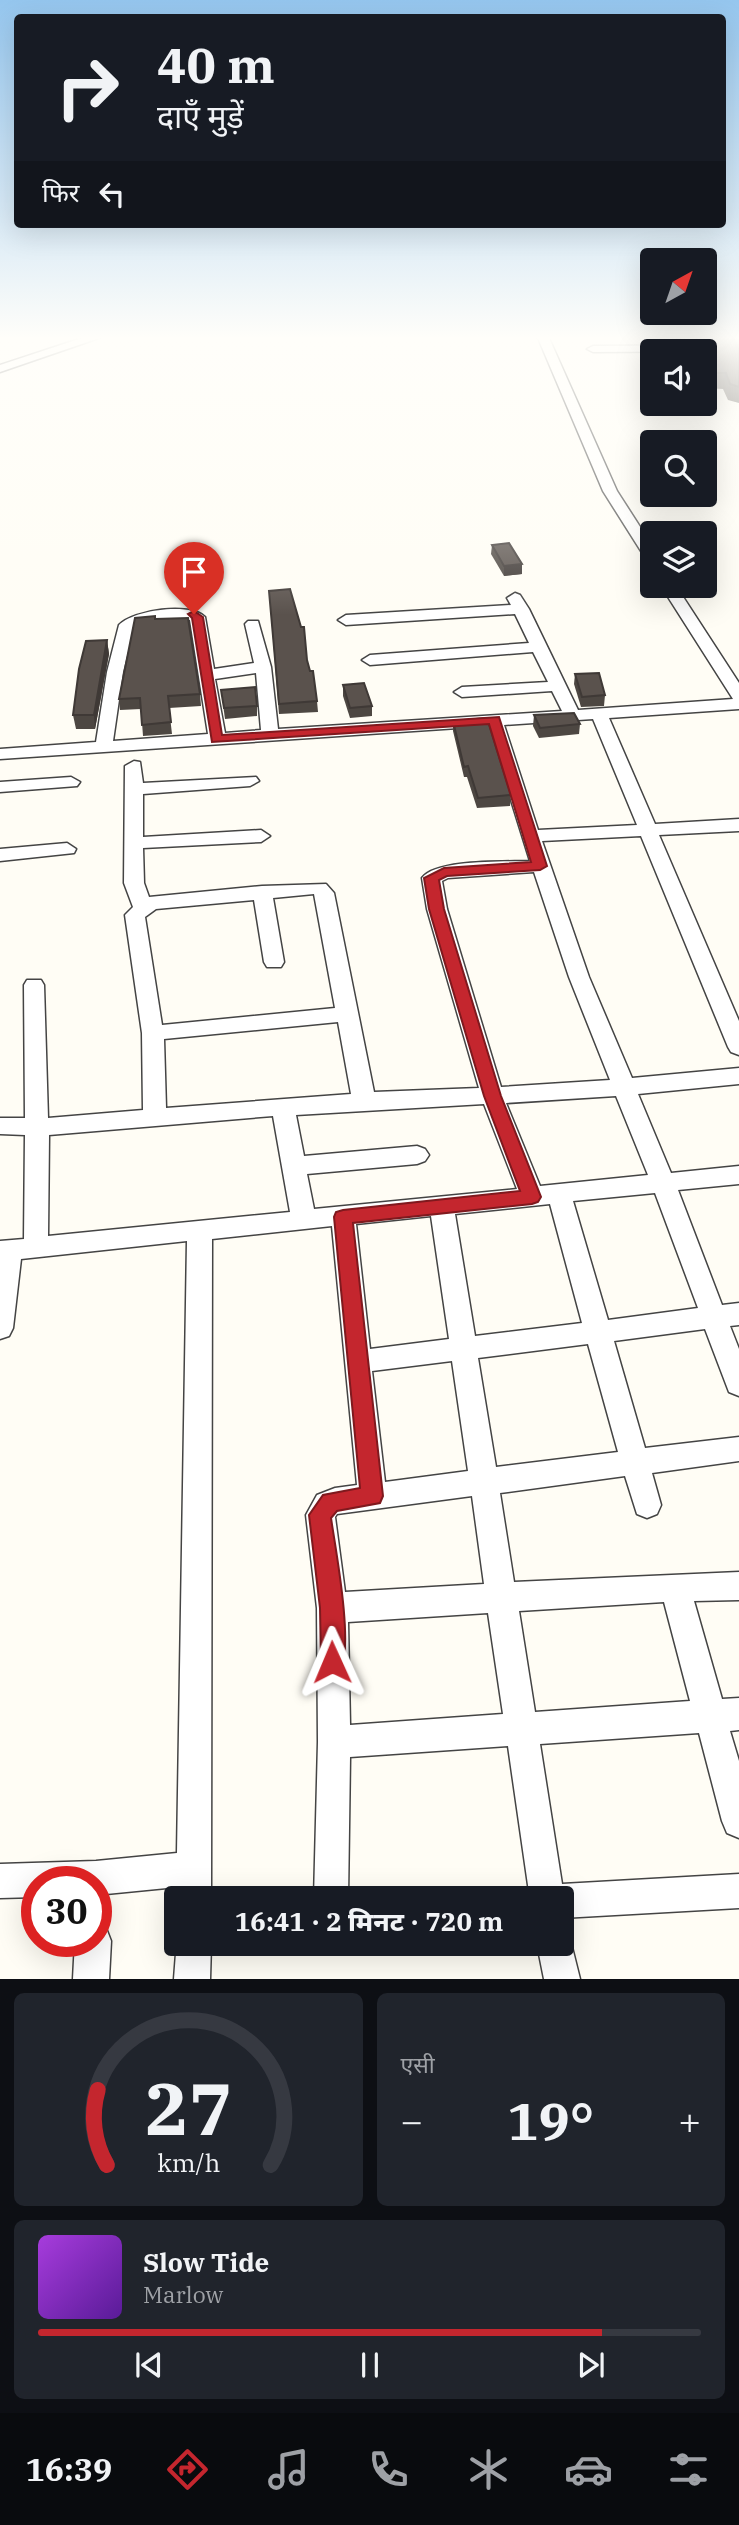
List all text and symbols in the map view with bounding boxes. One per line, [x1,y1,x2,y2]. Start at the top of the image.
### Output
text: 40 m [157,33,275,96]
icon: right [42,42,133,133]
text: दाएँ मुड़ें [157,95,244,137]
text: फिर [42,175,79,209]
icon: left [93,175,131,213]
north arrow [640,248,718,326]
map controls [640,248,717,598]
button: sound [640,339,717,416]
button: search [640,430,717,507]
button: layers [640,521,717,598]
pin [164,542,224,614]
icon: arrive [175,553,213,591]
position arrow [295,1625,369,1699]
speed limit sign: 30 [21,1866,112,1957]
text: 16:41 · 2 मिनट · 720 m [235,1904,503,1938]
text: एसी [401,2049,435,2079]
text: 27 [145,2061,232,2156]
text: 19° [507,2087,594,2154]
text: − [401,2096,423,2145]
text: + [678,2096,701,2145]
text: km/h [157,2146,220,2179]
text: Slow Tide [143,2245,269,2279]
text: Marlow [143,2279,223,2309]
icon: previous [130,2346,168,2384]
icon: pause [351,2346,389,2384]
icon: next [572,2346,610,2384]
icon: directions [163,2445,212,2494]
icon: music [264,2445,313,2494]
icon: phone [364,2445,413,2494]
icon: climate [464,2445,513,2494]
icon: car [564,2445,613,2494]
icon: filters [664,2445,713,2494]
text: 16:39 [26,2448,112,2490]

